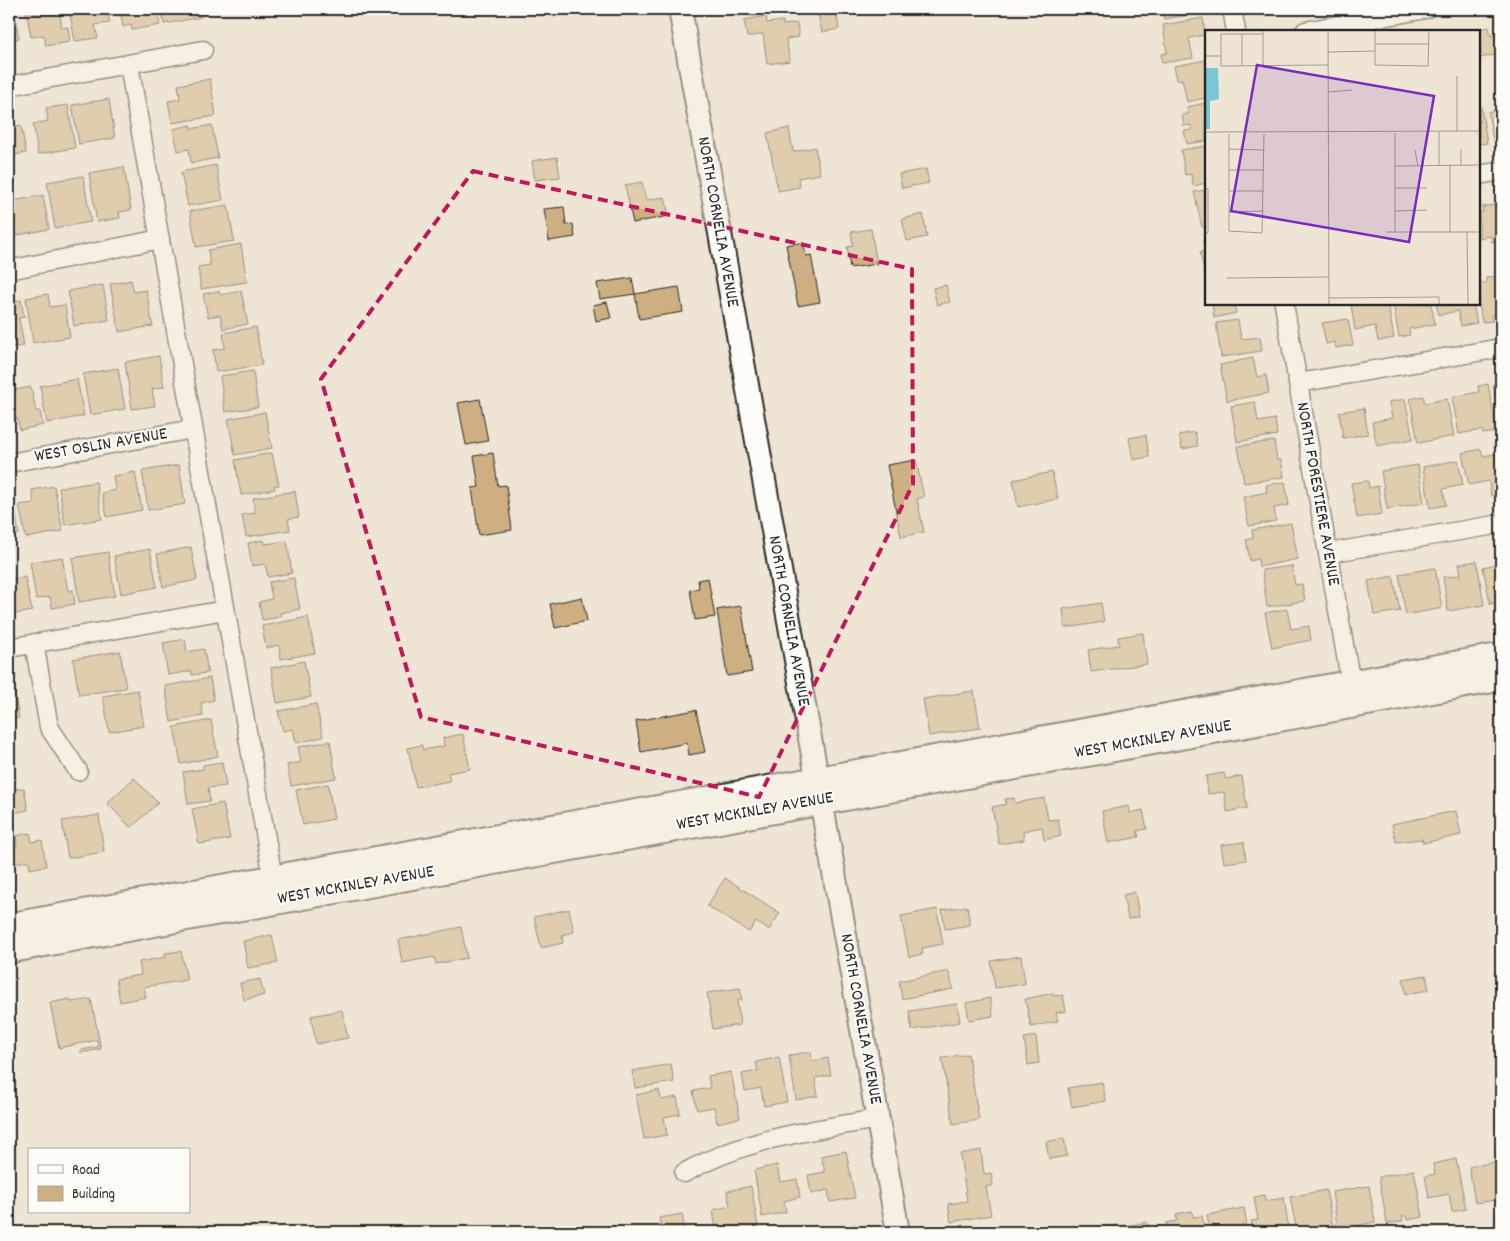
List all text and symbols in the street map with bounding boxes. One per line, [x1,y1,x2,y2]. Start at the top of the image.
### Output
inset map [1205,30,1480,305]
street label: NORTH CORNELIA AVENUE [690,135,744,309]
street label: NORTH FORESTIERE AVENUE [1289,400,1345,588]
street label: WEST OSLIN AVENUE [33,422,169,470]
street label: NORTH CORNELIA AVENUE [761,534,815,708]
street label: WEST MCKINLEY AVENUE [1073,714,1233,766]
street label: WEST MCKINLEY AVENUE [675,786,835,838]
street label: WEST MCKINLEY AVENUE [276,860,436,912]
street label: NORTH CORNELIA AVENUE [833,932,887,1106]
legend [28,1148,190,1214]
text: Road [72,1160,100,1182]
text: Building [72,1184,115,1206]

